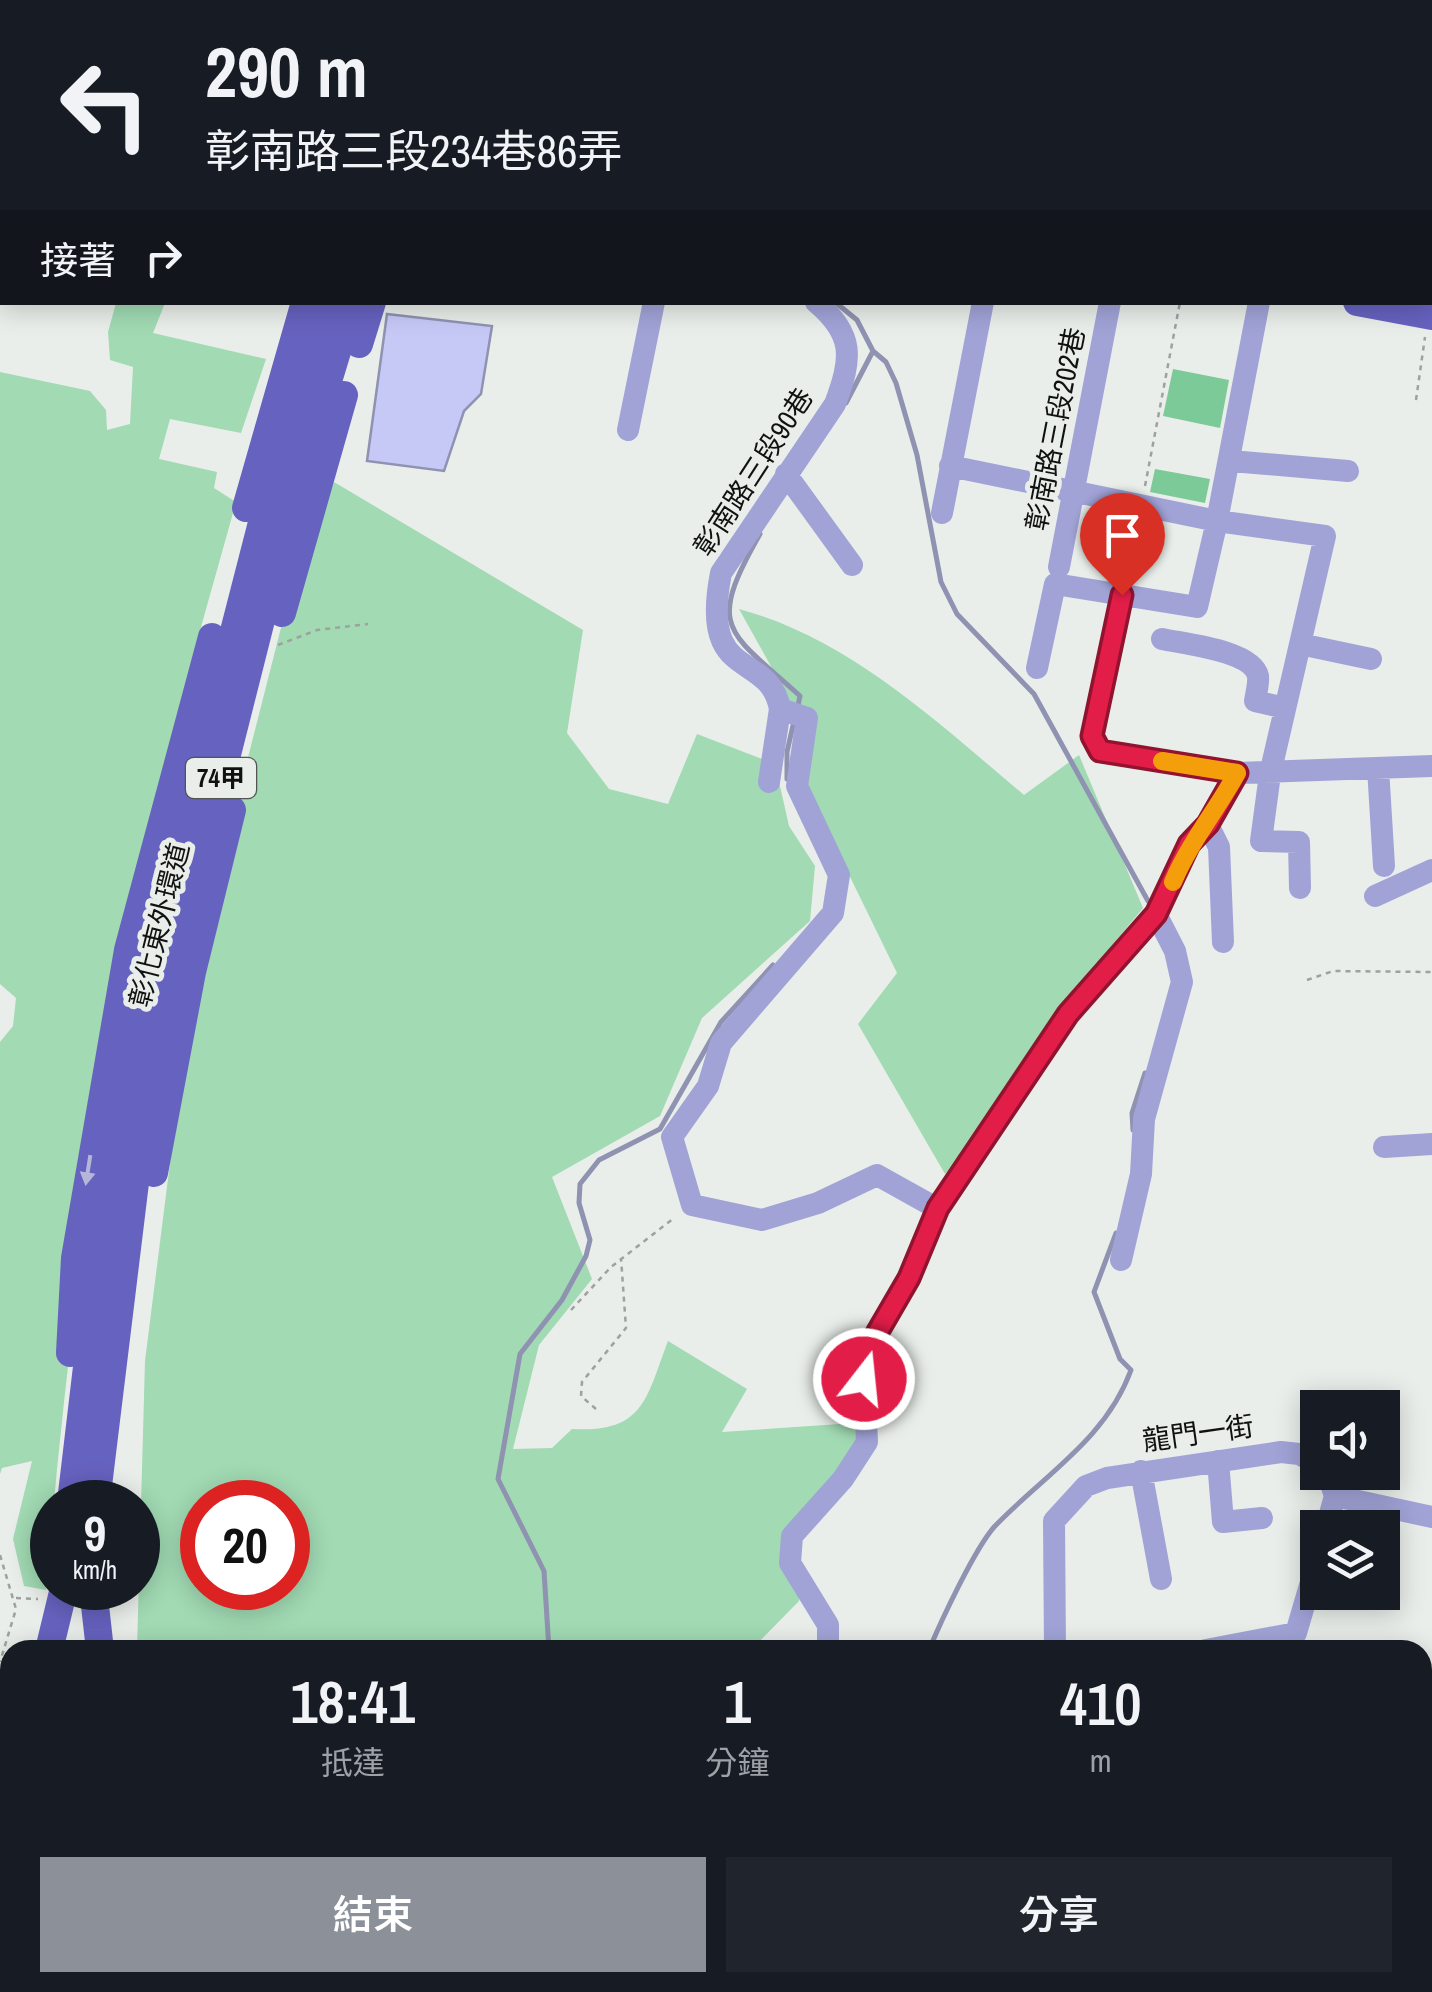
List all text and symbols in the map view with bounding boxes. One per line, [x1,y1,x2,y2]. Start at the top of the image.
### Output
text: 290 m [205,25,368,119]
icon: left [40,40,170,170]
text: 彰南路三段234巷86弄 [205,120,623,181]
icon: right [136,230,191,285]
text: 接著 [40,235,116,286]
street label: 彰南路三段202巷 [1017,324,1093,534]
street label: 彰南路三段90巷 [684,380,822,564]
pin [1080,493,1165,596]
icon: arrive [1095,508,1150,563]
road number: 74甲 [186,758,256,798]
street label: 彰化東外環道 [120,839,198,1011]
one-way arrow [79,1155,95,1186]
position arrow [812,1327,916,1431]
map controls [1300,1390,1400,1610]
button: sound [1300,1390,1400,1490]
street label: 龍門一街 [1140,1406,1256,1460]
speed limit sign: 20 [180,1480,310,1610]
text: 9 [84,1499,106,1567]
button: layers [1300,1510,1400,1610]
text: km/h [73,1553,117,1587]
text: 18:41 [290,1661,415,1742]
text: 1 [724,1661,751,1742]
text: 410 [1060,1663,1142,1744]
text: m [1090,1739,1112,1782]
text: 抵達 [321,1741,385,1784]
text: 分鐘 [705,1741,769,1784]
button: 結束 [40,1857,706,1972]
button: 分享 [726,1857,1392,1972]

